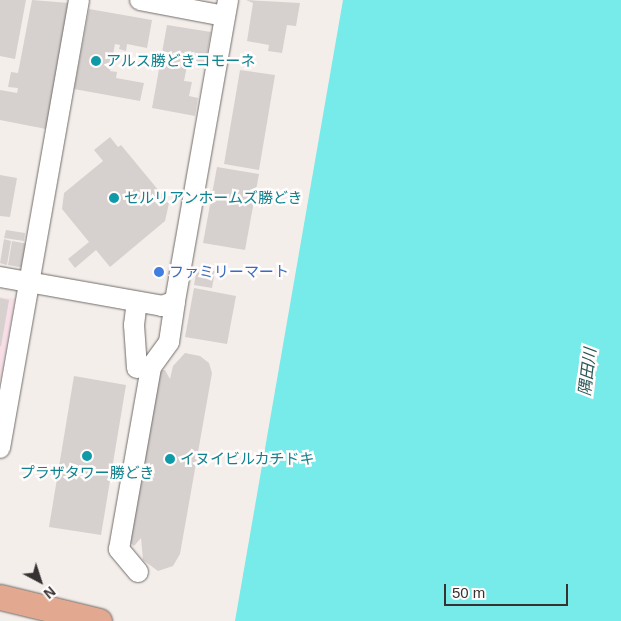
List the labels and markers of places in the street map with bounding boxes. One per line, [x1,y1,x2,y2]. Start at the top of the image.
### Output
place label: アルス勝どきコモーネ [106,52,256,70]
marker: アルス勝どきコモーネ [90,55,102,67]
place label: セルリアンホームズ勝どき [124,189,304,207]
marker: セルリアンホームズ勝どき [108,192,120,204]
place label: ファミリーマート [169,263,289,281]
marker: ファミリーマート [153,266,165,278]
marker: プラザタワー勝どき [81,450,93,462]
place label: イヌイビルカチドキ [180,450,315,468]
marker: イヌイビルカチドキ [164,453,176,465]
place label: プラザタワー勝どき [20,464,154,482]

